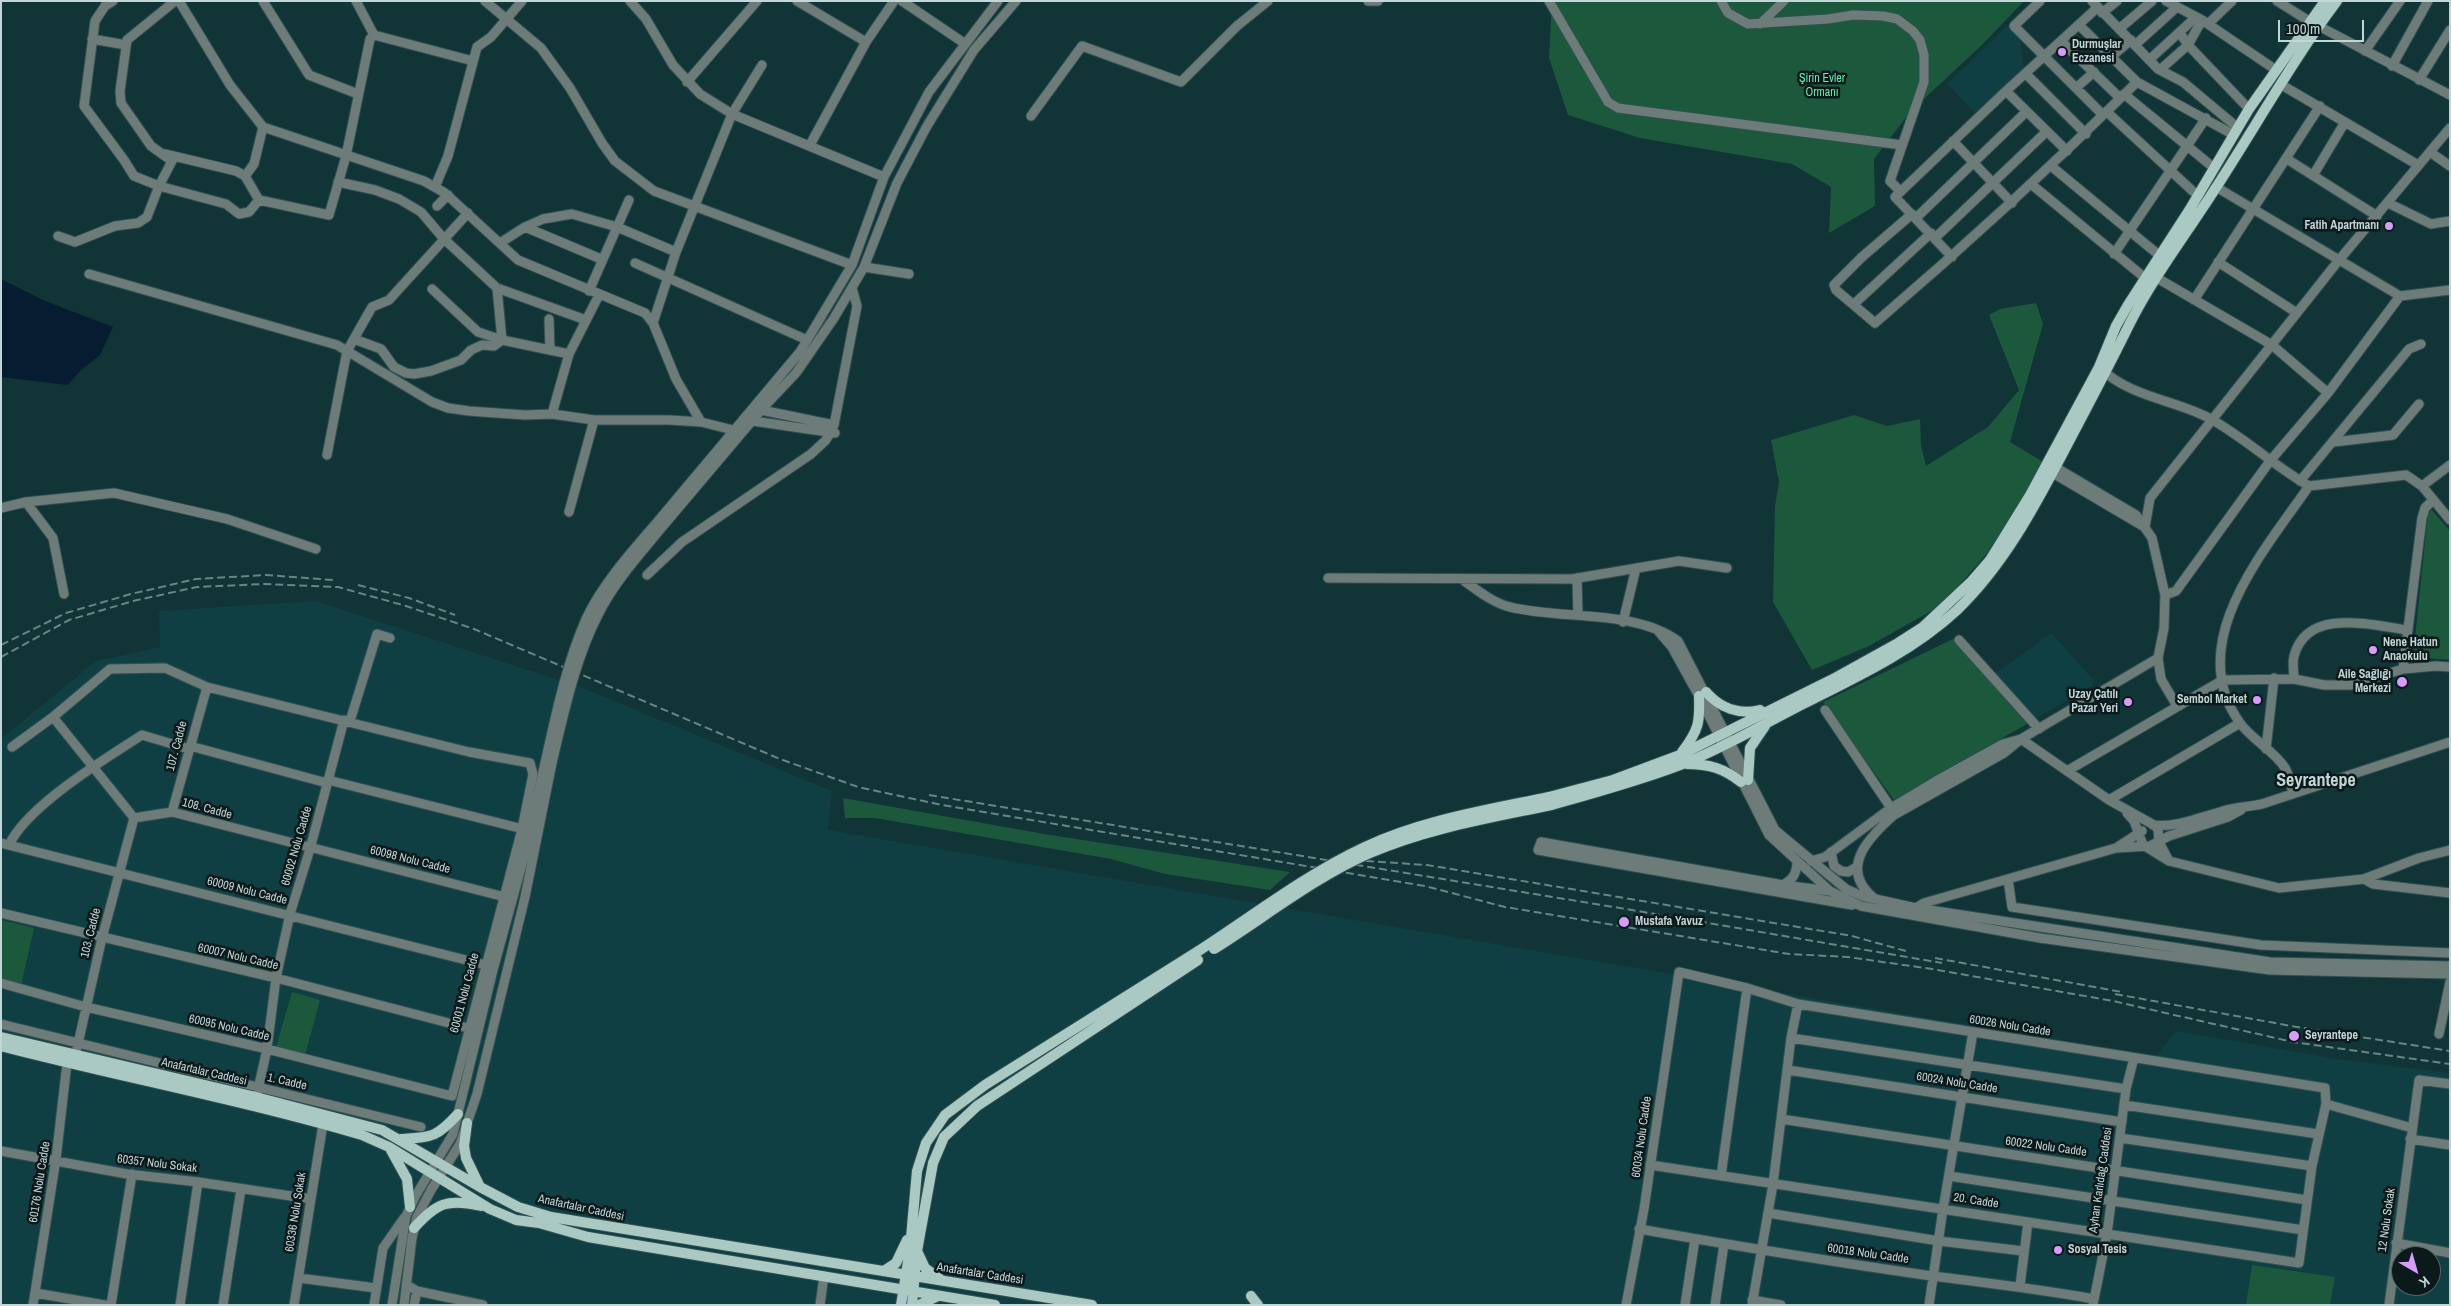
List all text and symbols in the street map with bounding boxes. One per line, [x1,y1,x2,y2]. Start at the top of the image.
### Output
scale bar [2281,10,2367,42]
text: 100 m [2286,18,2320,39]
place label: Durmuşlar Eczanesi [2072,38,2121,66]
marker: Durmuşlar Eczanesi [2056,46,2068,58]
park label: Şirin Evler Ormanı [1799,72,1845,100]
place label: Fatih Apartmanı [2305,219,2379,233]
marker: Fatih Apartmanı [2383,220,2395,232]
place label: Nene Hatun Anaokulu [2383,636,2438,664]
marker: Nene Hatun Anaokulu [2367,644,2379,656]
place label: Aile Sağlığı Merkezi [2338,668,2391,696]
marker: Aile Sağlığı Merkezi [2395,675,2409,689]
place label: Uzay Çatılı Pazar Yeri [2068,688,2118,716]
place label: Sembol Market [2177,693,2247,707]
marker: Sembol Market [2251,694,2263,706]
marker: Uzay Çatılı Pazar Yeri [2122,696,2134,708]
street label: 107. Cadde [163,720,191,772]
district label: Seyrantepe [2276,770,2356,792]
street label: 108. Cadde [181,795,233,823]
street label: 60002 Nolu Cadde [279,805,315,887]
street label: 60098 Nolu Cadde [368,843,452,877]
street label: 60009 Nolu Cadde [205,874,289,908]
street label: 103. Cadde [78,907,104,959]
marker: Mustafa Yavuz [1617,915,1631,929]
place label: Mustafa Yavuz [1635,915,1703,929]
street label: 60007 Nolu Cadde [196,941,280,973]
street label: 60001 Nolu Cadde [447,952,483,1034]
street label: 60095 Nolu Cadde [187,1012,271,1044]
street label: 60026 Nolu Cadde [1968,1012,2052,1040]
marker: Seyrantepe [2287,1029,2301,1043]
place label: Seyrantepe [2305,1029,2358,1043]
street label: Anafartalar Caddesi [160,1055,248,1089]
street label: 60024 Nolu Cadde [1915,1069,1999,1097]
street label: 1. Cadde [266,1070,308,1094]
street label: 60034 Nolu Cadde [1629,1095,1655,1179]
street label: Ayhan Karlıdağ Caddesi [2086,1126,2116,1234]
street label: 60022 Nolu Cadde [2004,1134,2088,1160]
street label: 60176 Nolu Cadde [26,1140,54,1224]
street label: 60357 Nolu Sokak [116,1152,198,1176]
street label: 60336 Nolu Sokak [283,1171,309,1253]
street label: 12 Nolu Sokak [2375,1187,2399,1253]
street label: 20. Cadde [1952,1190,2000,1212]
street label: Anafartalar Caddesi [537,1192,625,1224]
street label: 60018 Nolu Cadde [1826,1241,1910,1267]
place label: Sosyal Tesis [2068,1243,2127,1257]
marker: Sosyal Tesis [2052,1244,2064,1256]
north arrow [2391,1246,2441,1296]
street label: Anafartalar Caddesi [936,1260,1024,1288]
text: K [2416,1272,2433,1292]

